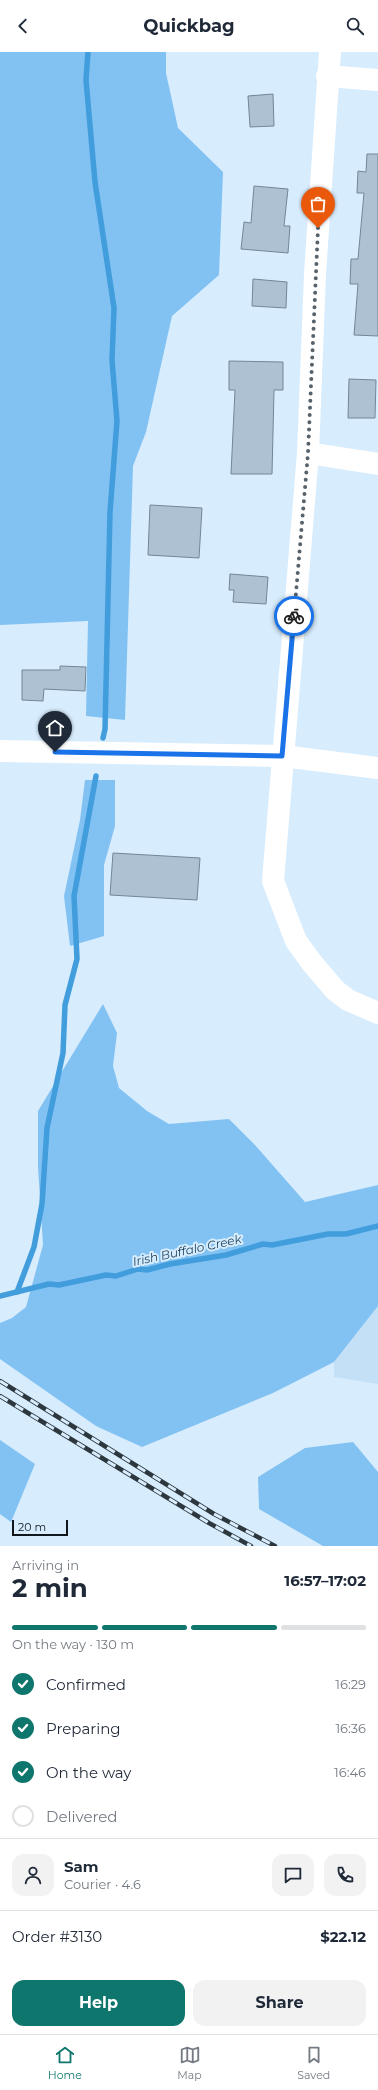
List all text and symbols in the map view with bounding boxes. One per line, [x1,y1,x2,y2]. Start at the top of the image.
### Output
icon: back [12,15,34,37]
text: Quickbag [143,15,235,37]
icon: search [344,15,366,37]
pin [301,187,335,228]
icon: bag [307,193,329,215]
courier [274,596,314,636]
icon: bike [283,605,305,627]
pin [38,711,72,752]
icon: home [44,717,66,739]
water label: Irish Buffalo Creek [131,1231,244,1269]
scale bar [12,1518,68,1537]
text: 20 m [18,1520,46,1534]
text: Arriving in [12,1557,79,1573]
text: 16:57–17:02 [284,1571,366,1590]
text: 2 min [12,1572,88,1604]
text: On the way · 130 m [12,1636,134,1652]
icon: check [12,1673,34,1695]
text: Confirmed [46,1675,126,1694]
text: 16:29 [335,1676,366,1692]
icon: check [12,1717,34,1739]
text: Preparing [46,1719,121,1738]
text: 16:36 [335,1720,366,1736]
icon: check [12,1761,34,1783]
text: On the way [46,1763,131,1782]
text: 16:46 [334,1764,366,1780]
text: Delivered [46,1807,118,1826]
button: person [12,1854,54,1896]
button: chat [272,1854,314,1896]
button: phone [324,1854,366,1896]
text: Sam [64,1857,99,1876]
text: Courier · 4.6 [64,1876,141,1892]
text: Order #3130 [12,1927,102,1946]
text: $22.12 [320,1927,366,1946]
button: Help [12,1980,185,2026]
button: Share [193,1980,366,2026]
tab: Home [48,2044,82,2082]
tab: Map [177,2044,202,2082]
tab: Saved [297,2044,330,2082]

